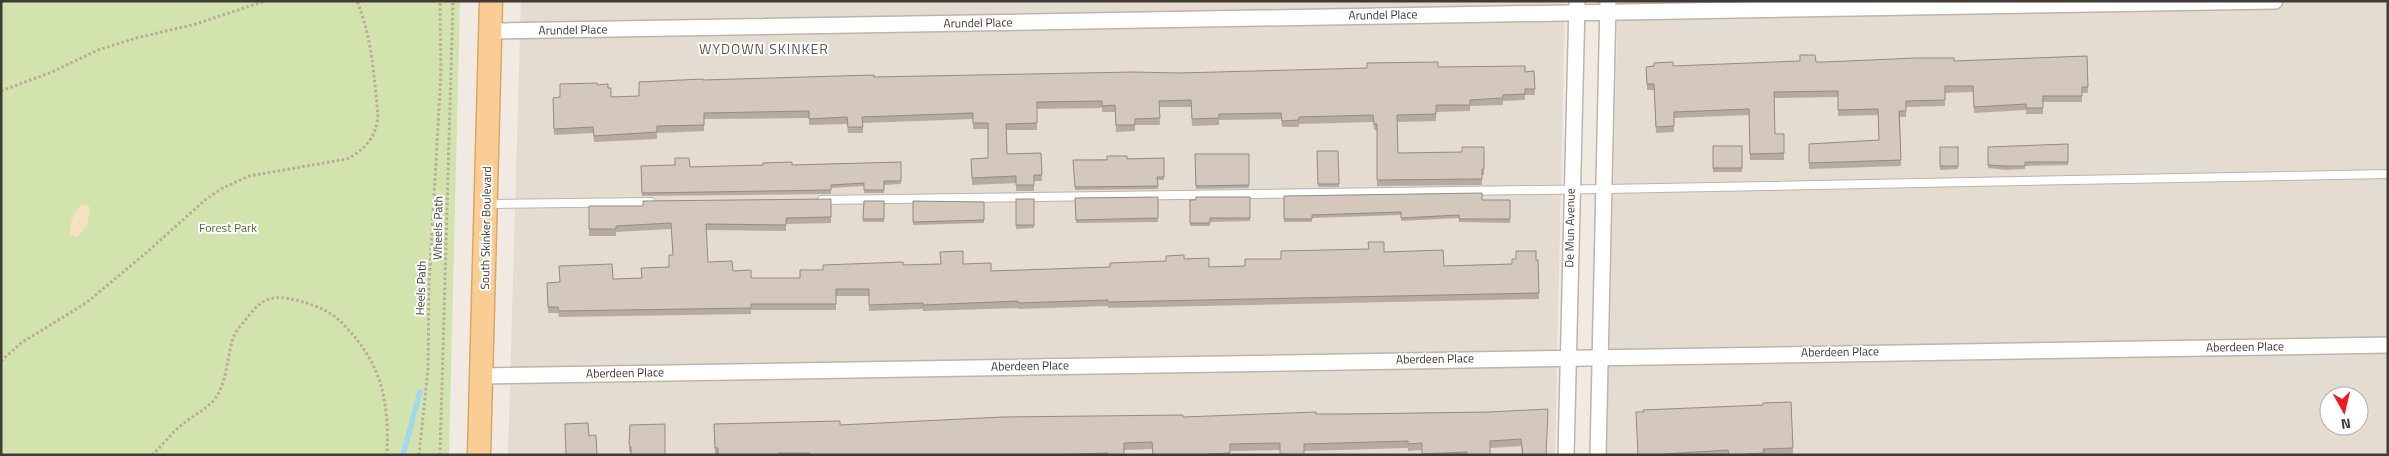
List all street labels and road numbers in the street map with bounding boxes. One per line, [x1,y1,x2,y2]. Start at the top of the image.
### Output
street label: Arundel Place [1348,4,1418,25]
street label: Arundel Place [943,12,1013,33]
street label: Arundel Place [538,19,608,40]
street label: South Skinker Boulevard [475,166,496,290]
street label: De Mun Avenue [1559,188,1580,268]
street label: Wheels Path [427,196,448,260]
street label: Heels Path [410,260,431,316]
street label: Aberdeen Place [2206,336,2284,357]
street label: Aberdeen Place [1801,341,1879,362]
street label: Aberdeen Place [1396,348,1474,369]
street label: Aberdeen Place [991,355,1069,376]
street label: Aberdeen Place [586,362,664,383]

